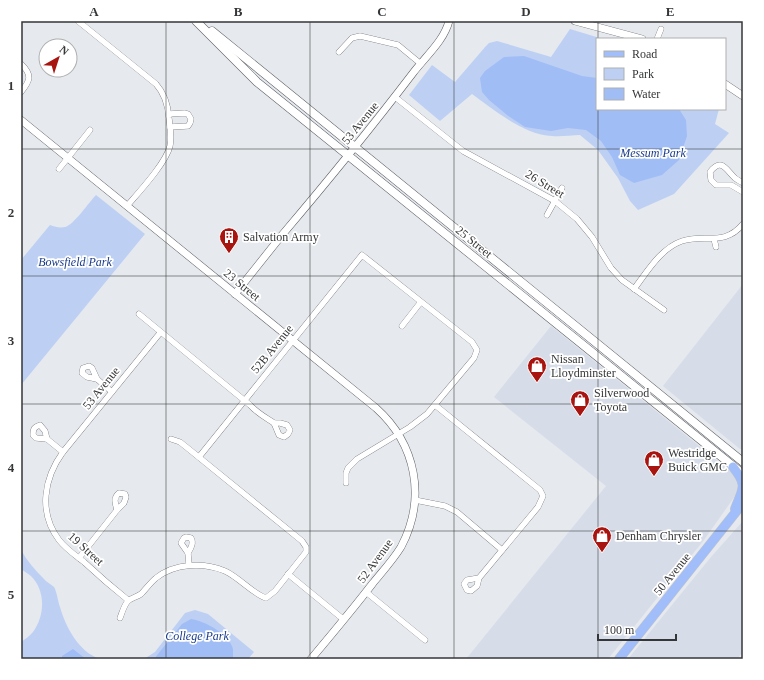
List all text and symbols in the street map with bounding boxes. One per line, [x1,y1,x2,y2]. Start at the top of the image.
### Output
text: A [89,4,99,19]
text: B [234,4,243,19]
text: C [377,4,387,19]
text: D [521,4,531,19]
text: E [666,4,674,19]
north arrow [38,38,78,78]
legend [596,38,726,110]
text: N [57,43,71,57]
text: Road [632,47,657,61]
text: Park [632,67,654,81]
text: 1 [8,78,14,93]
text: Water [632,87,660,101]
street label: 53 Avenue [339,99,381,147]
park label: Messum Park [619,146,687,160]
street label: 26 Street [523,167,568,201]
text: 2 [8,205,14,220]
street label: 25 Street [453,223,496,261]
building icon: Salvation Army [218,226,240,254]
place label: Salvation Army [243,230,319,244]
park label: Bowsfield Park [38,255,112,269]
street label: 23 Street [221,266,264,304]
street label: 52B Avenue [248,322,296,376]
text: 3 [8,333,15,348]
place label: Nissan Lloydminster [551,352,616,380]
shop icon: Nissan Lloydminster [526,355,548,383]
street label: 53 Avenue [80,364,122,412]
place label: Silverwood Toyota [594,386,649,414]
shop icon: Silverwood Toyota [569,389,591,417]
place label: Westridge Buick GMC [668,446,727,474]
shop icon: Westridge Buick GMC [643,449,665,477]
text: 4 [8,460,15,475]
shop icon: Denham Chrysler [591,525,613,553]
street label: 19 Street [65,529,107,569]
place label: Denham Chrysler [616,529,701,543]
street label: 52 Avenue [354,536,396,586]
street label: 50 Avenue [651,550,693,598]
text: 5 [8,587,15,602]
scale bar [598,616,676,642]
text: 100 m [604,623,635,637]
park label: College Park [165,629,229,643]

